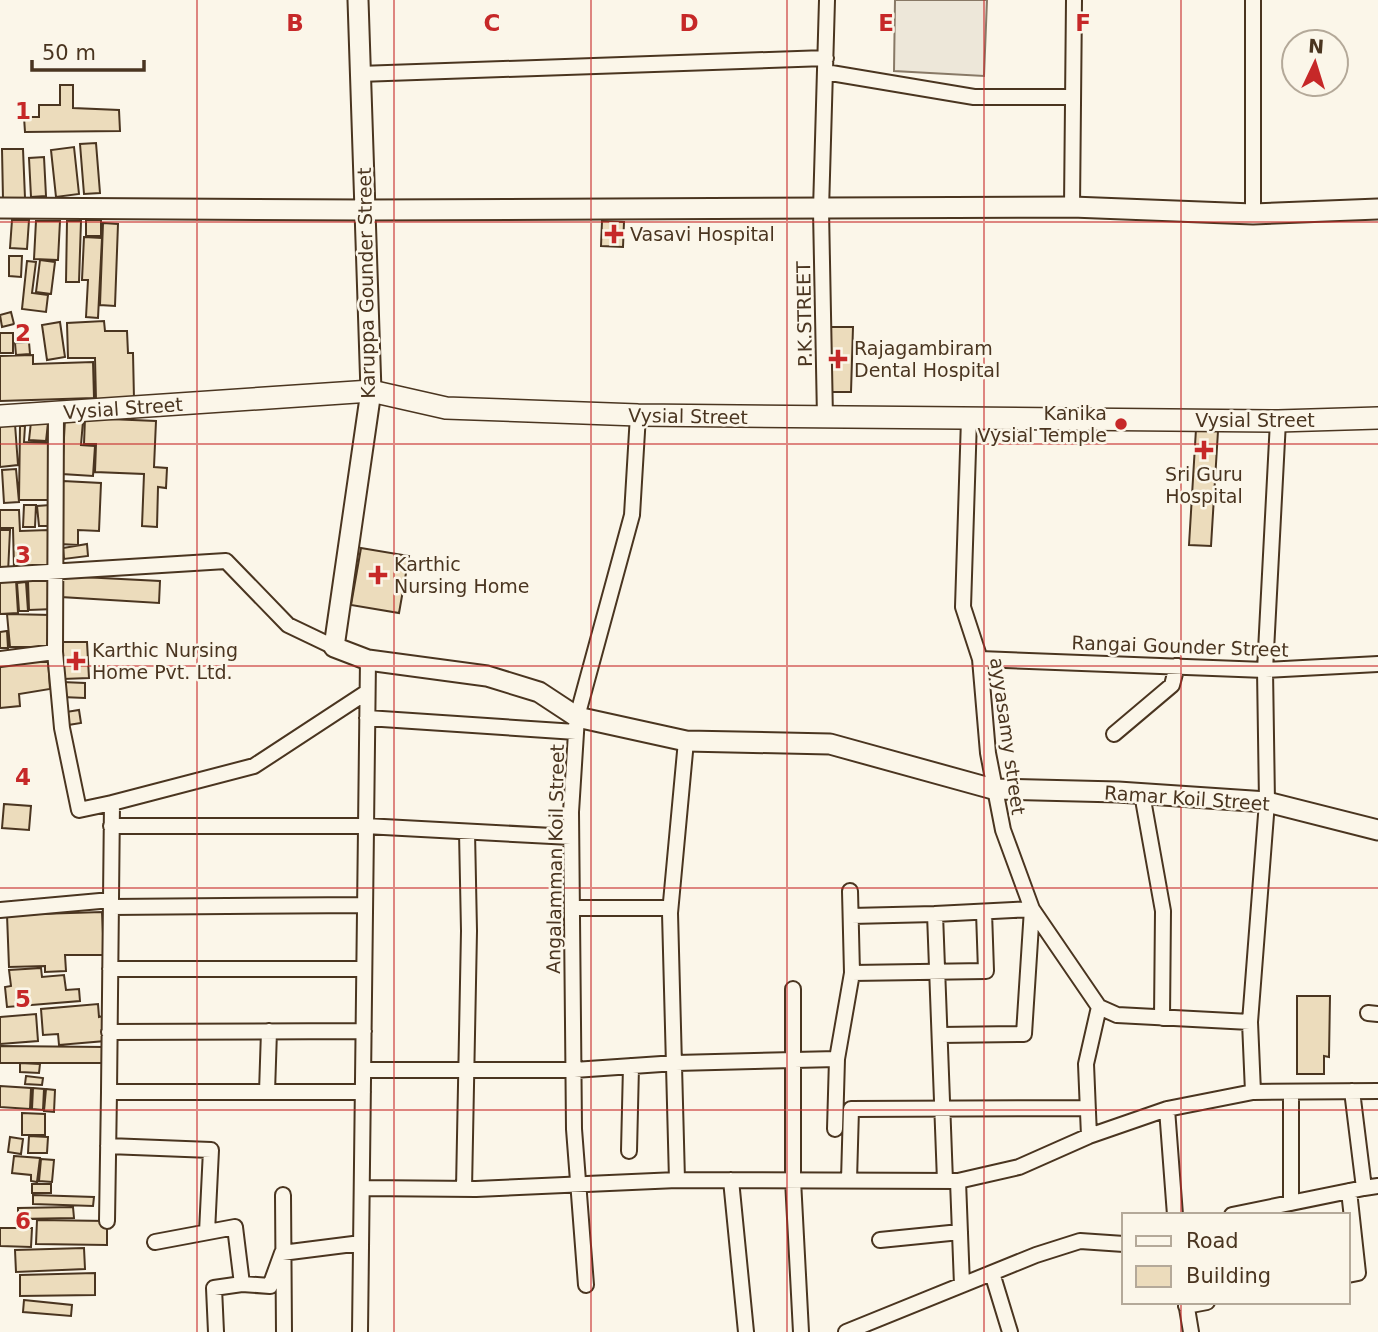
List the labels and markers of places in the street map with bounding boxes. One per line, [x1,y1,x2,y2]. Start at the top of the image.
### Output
place label: Vasavi Hospital [630,223,775,245]
marker: Vasavi Hospital [604,224,624,244]
place label: Rajagambiram Dental Hospital [854,337,1000,381]
marker: Rajagambiram Dental Hospital [828,349,848,369]
place label: Kanika Vysial Temple [978,402,1107,446]
marker: Kanika Vysial Temple [1113,416,1129,432]
marker: Sri Guru Hospital [1194,440,1214,460]
place label: Sri Guru Hospital [1165,463,1243,507]
place label: Karthic Nursing Home [394,553,530,597]
marker: Karthic Nursing Home [368,565,388,585]
place label: Karthic Nursing Home Pvt. Ltd. [92,639,238,683]
marker: Karthic Nursing Home Pvt. Ltd. [66,651,86,671]

